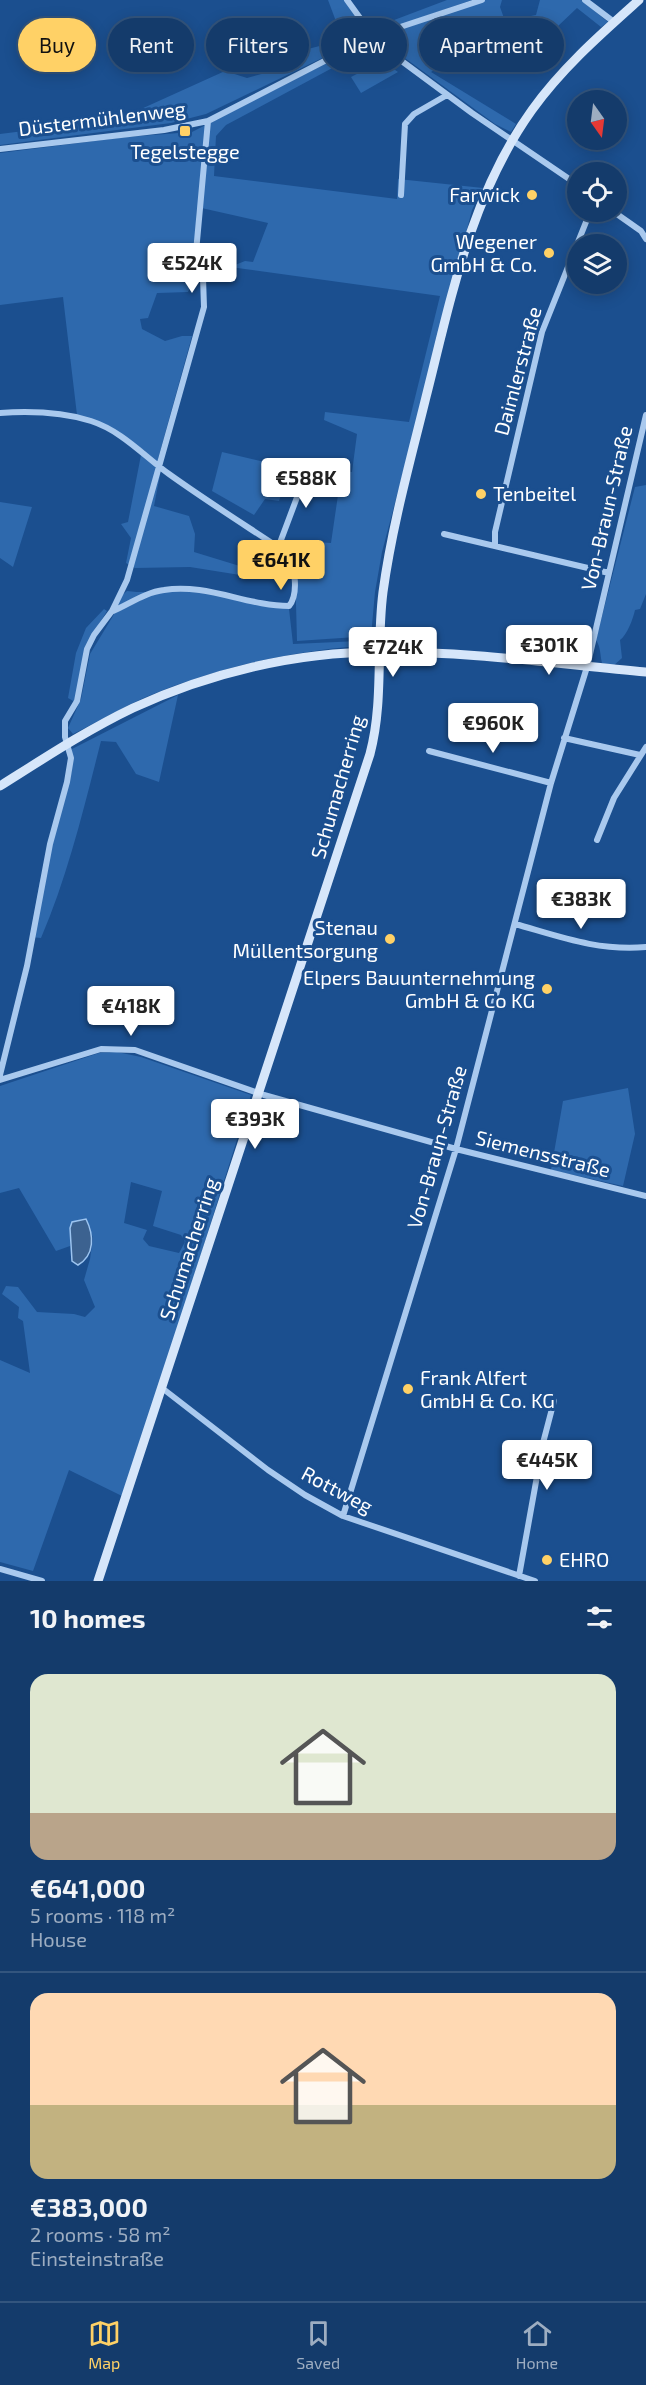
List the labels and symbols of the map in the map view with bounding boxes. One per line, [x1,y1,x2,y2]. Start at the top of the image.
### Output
north arrow [567,90,627,150]
street label: Düstermühlenweg [17,96,187,140]
marker: Tegelstegge [178,124,192,138]
place label: Tegelstegge [130,139,240,163]
place label: Farwick [449,182,520,206]
marker: Farwick [525,188,539,202]
place label: Wegener GmbH & Co. [430,229,537,276]
pin: €524K [150,243,234,294]
marker: Wegener GmbH & Co. [542,246,556,260]
street label: Daimlerstraße [488,304,546,438]
street label: Von-Braun-Straße [575,423,637,593]
pin: €588K [264,458,348,509]
place label: Tenbeitel [493,481,576,505]
marker: Tenbeitel [474,487,488,501]
pin: €641K [239,540,323,591]
pin: €301K [507,625,591,676]
pin: €724K [351,627,435,678]
pin: €960K [451,703,535,754]
street label: Schumacherring [305,712,369,861]
pin: €383K [539,879,623,930]
place label: Stenau Müllentsorgung [232,915,378,962]
marker: Stenau Müllentsorgung [383,932,397,946]
place label: Elpers Bauunternehmung GmbH & Co KG [303,965,535,1012]
marker: Elpers Bauunternehmung GmbH & Co KG [540,982,554,996]
pin: €418K [89,986,173,1037]
street label: Von-Braun-Straße [401,1062,471,1231]
pin: €393K [213,1099,297,1150]
street label: Siemensstraße [473,1125,613,1181]
street label: Schumacherring [154,1174,222,1323]
place label: Frank Alfert GmbH & Co. KG [420,1365,555,1412]
marker: Frank Alfert GmbH & Co. KG [401,1382,415,1396]
pin: €445K [505,1440,589,1491]
street label: Rottweg [298,1460,377,1518]
place label: EHRO [559,1547,609,1571]
marker: EHRO [540,1553,554,1567]

